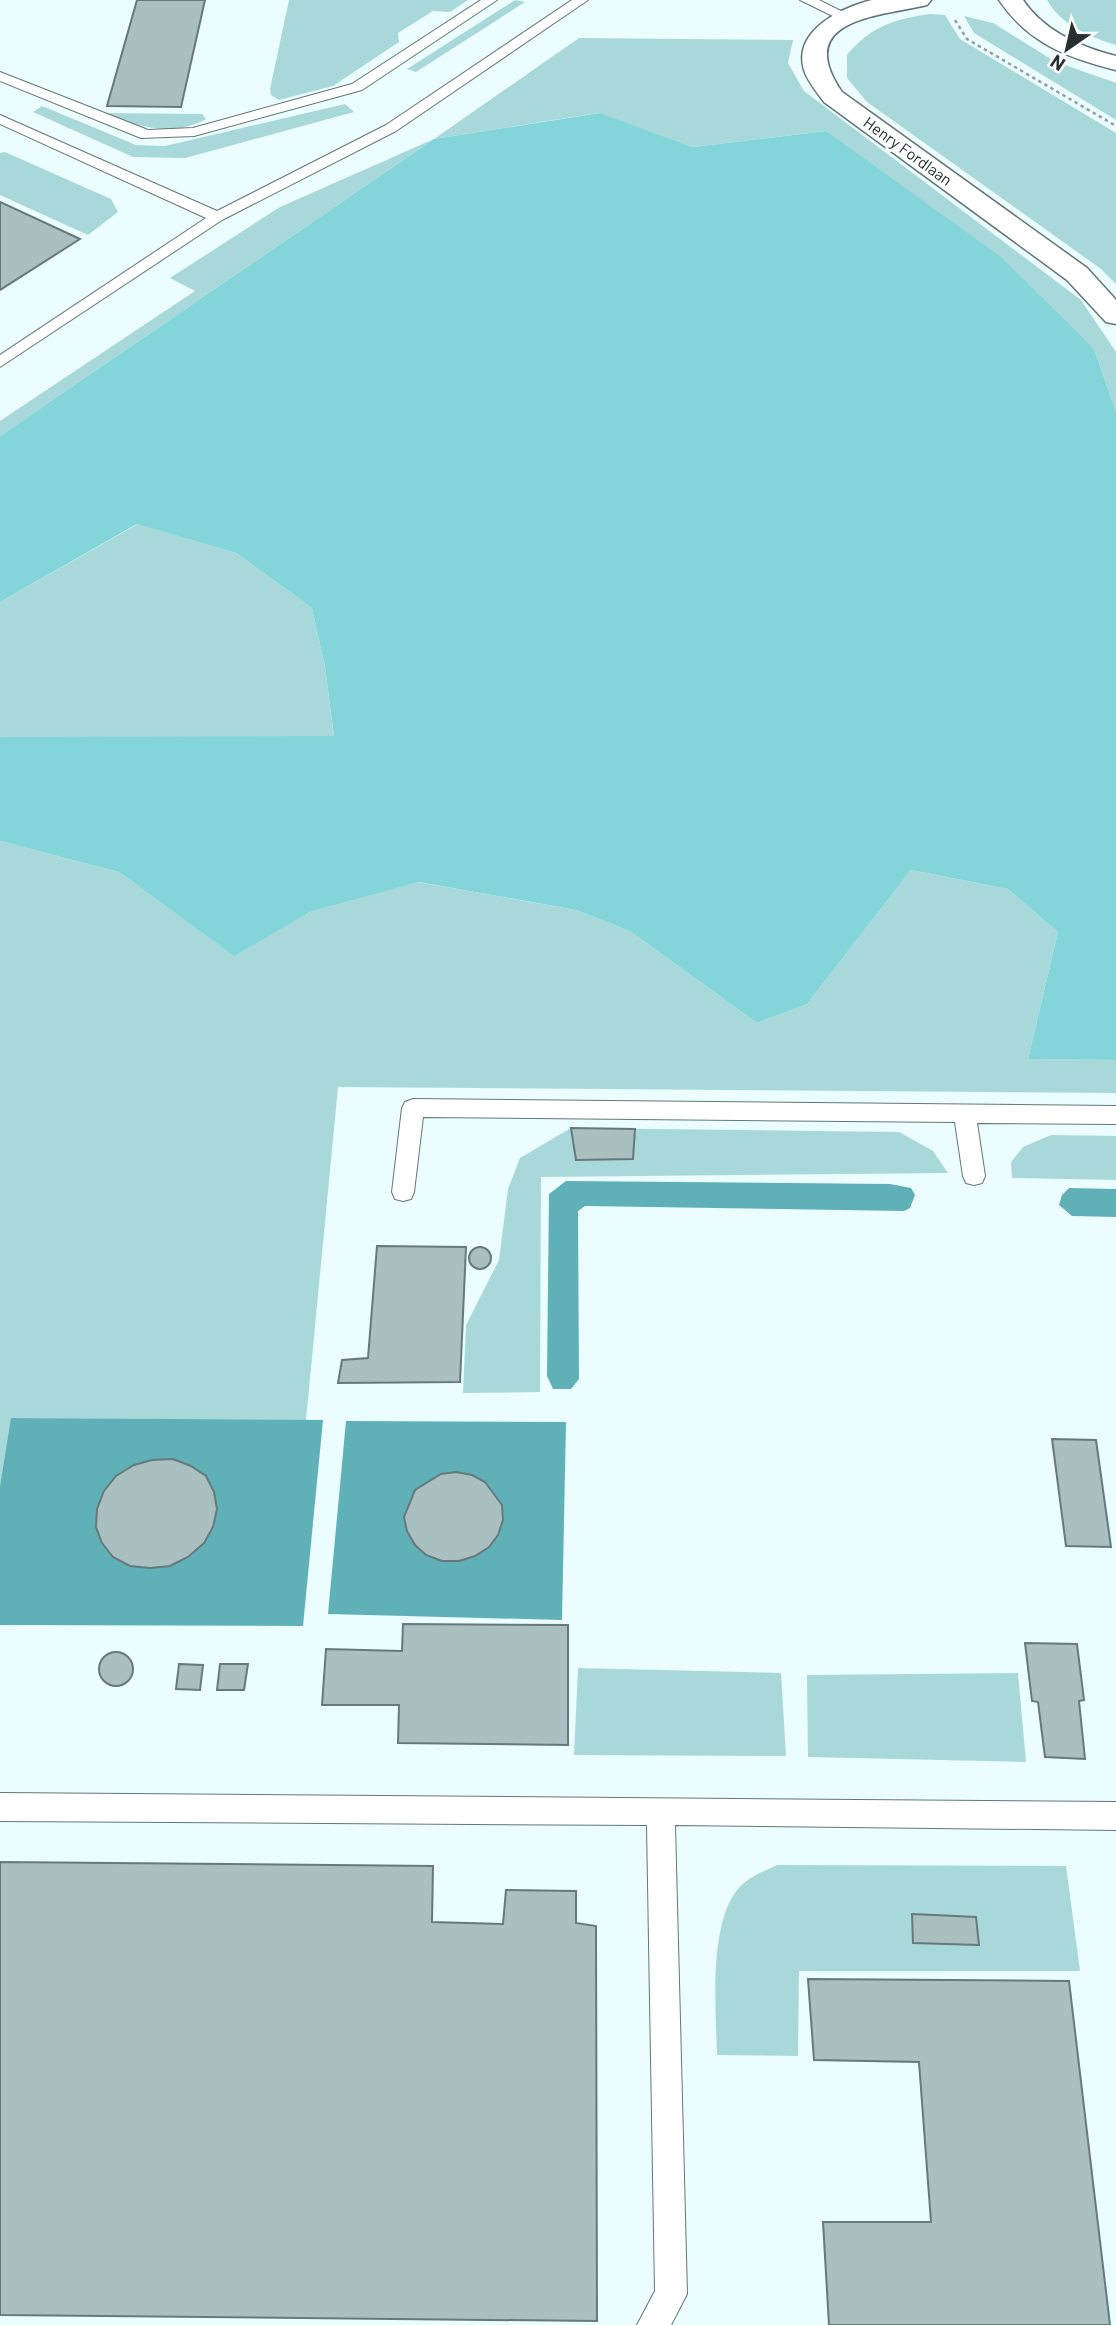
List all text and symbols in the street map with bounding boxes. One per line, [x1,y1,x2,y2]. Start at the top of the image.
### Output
north arrow [1032,14,1102,84]
text: N [1046,50,1069,77]
street label: Henry Fordlaan [860,112,956,189]

